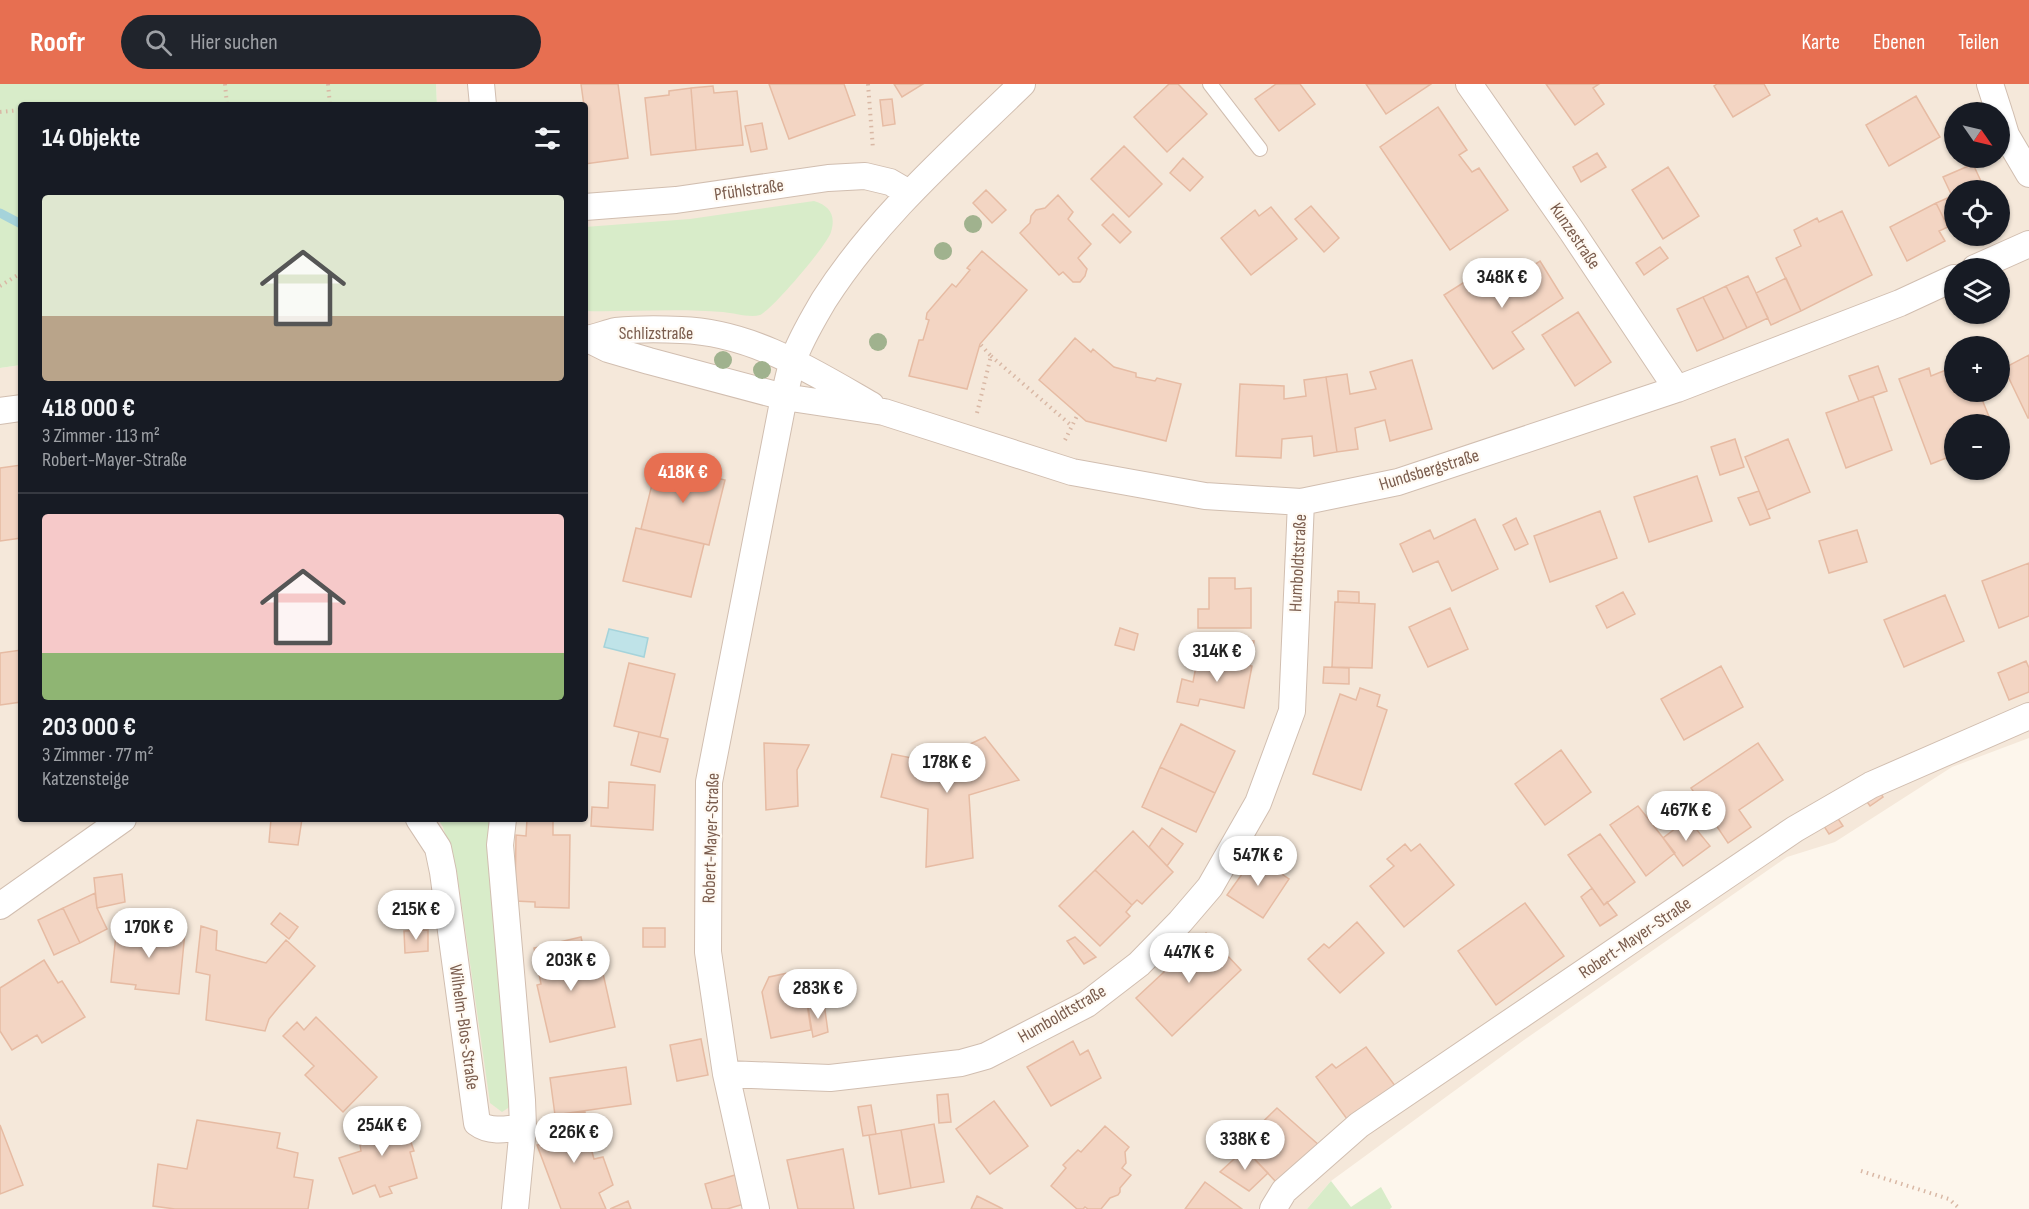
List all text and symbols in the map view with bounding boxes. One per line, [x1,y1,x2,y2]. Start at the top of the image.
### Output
search box [121,15,541,69]
text: Roofr [30,26,85,59]
icon: search [142,26,175,59]
text: Hier suchen [190,29,278,56]
text: Karte [1802,30,1840,55]
text: Ebenen [1873,30,1925,55]
text: Teilen [1958,30,1999,55]
north arrow [1944,102,2010,168]
map controls [1944,102,2010,480]
icon: filters [531,122,564,155]
text: 14 Objekte [42,123,140,154]
street label: Pfühlstraße [713,175,785,205]
button: locate [1944,180,2010,246]
street label: Kunzestraße [1545,199,1605,273]
icon: home [249,234,357,342]
pin: 348K € [1453,258,1551,309]
button: layers [1944,258,2010,324]
text: 348K € [1477,265,1527,289]
street label: Schlizstraße [619,323,693,344]
button: + [1944,336,2010,402]
text: 418 000 € [42,393,135,424]
button: − [1944,414,2010,480]
text: 3 Zimmer · 113 m² [42,424,160,448]
street label: Hundsbergstraße [1376,445,1482,495]
text: Robert-Mayer-Straße [42,448,187,472]
pin: 418K € [634,453,732,504]
text: 418K € [658,460,708,484]
street label: Humboldtstraße [1285,514,1311,612]
icon: home [249,553,357,661]
pin: 314K € [1168,632,1266,683]
text: 314K € [1192,639,1242,663]
text: 203 000 € [42,712,136,743]
text: 3 Zimmer · 77 m² [42,743,154,767]
pin: 178K € [898,743,996,794]
text: 178K € [923,750,971,774]
text: Katzensteige [42,767,129,791]
street label: Robert-Mayer-Straße [698,772,724,904]
pin: 467K € [1637,791,1735,842]
text: 467K € [1661,798,1711,822]
pin: 547K € [1209,836,1307,887]
text: 547K € [1233,843,1283,867]
pin: 215K € [367,890,465,941]
street label: Robert-Mayer-Straße [1575,893,1695,983]
text: 215K € [392,897,440,921]
pin: 170K € [100,908,198,959]
text: 170K € [124,915,174,939]
pin: 447K € [1140,933,1238,984]
text: 447K € [1164,940,1214,964]
pin: 203K € [522,941,620,992]
text: 203K € [546,948,596,972]
street label: Wilhelm-Blos-Straße [445,963,483,1091]
pin: 283K € [769,969,867,1020]
text: 283K € [793,976,843,1000]
street label: Humboldtstraße [1014,980,1110,1048]
pin: 254K € [333,1106,431,1157]
text: 254K € [357,1113,407,1137]
pin: 226K € [525,1113,623,1164]
text: 226K € [549,1120,599,1144]
pin: 338K € [1196,1120,1294,1171]
text: 338K € [1220,1127,1270,1151]

